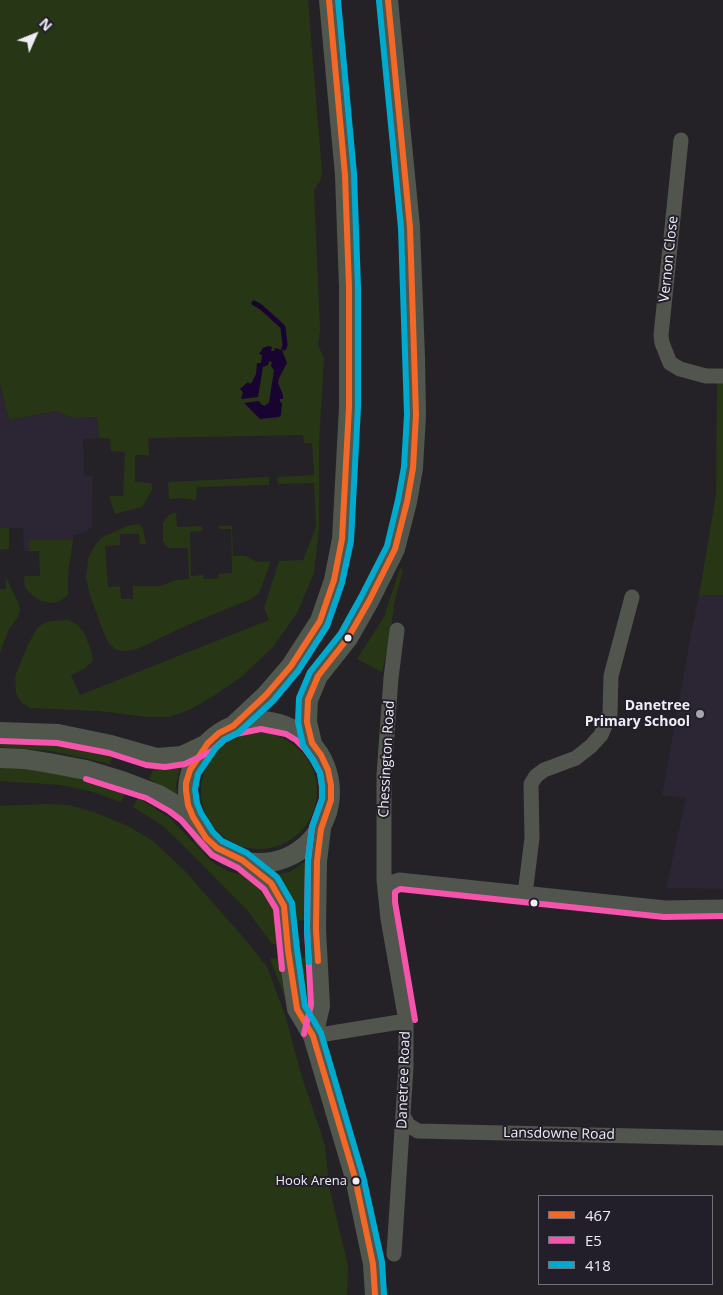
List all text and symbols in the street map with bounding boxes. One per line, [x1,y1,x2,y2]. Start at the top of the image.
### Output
north arrow [10,10,60,60]
text: N [35,14,57,35]
street label: Vernon Close [656,215,682,303]
unlabelled marker [343,633,353,643]
place label: Danetree Primary School [585,698,690,730]
street label: Chessington Road [376,700,398,818]
marker: Danetree Primary School [694,708,706,720]
unlabelled marker [529,898,539,908]
street label: Danetree Road [394,1031,414,1129]
street label: Lansdowne Road [503,1125,615,1143]
place label: Hook Arena [276,1173,347,1189]
marker: Hook Arena [351,1176,361,1186]
legend [538,1195,713,1285]
text: 467 [585,1205,611,1225]
text: E5 [585,1230,602,1250]
text: 418 [585,1255,611,1275]

